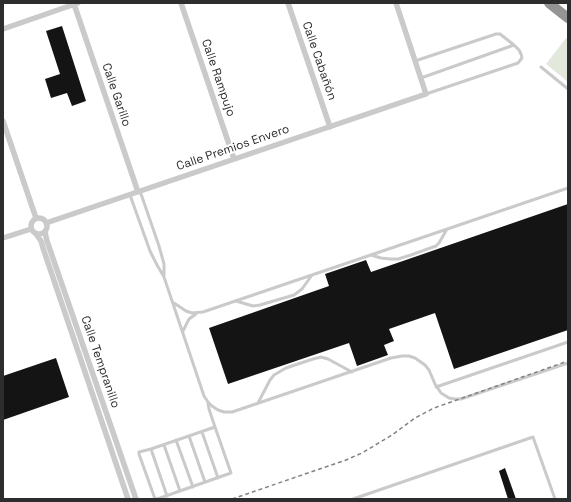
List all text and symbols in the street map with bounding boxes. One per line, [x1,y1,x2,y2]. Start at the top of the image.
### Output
street label: Calle Cabañón [299,20,339,102]
street label: Calle Rampujo [198,37,238,119]
street label: Calle Garillo [98,61,134,129]
street label: Calle Premios Envero [175,122,291,174]
street label: Calle Tempranillo [77,314,123,410]

